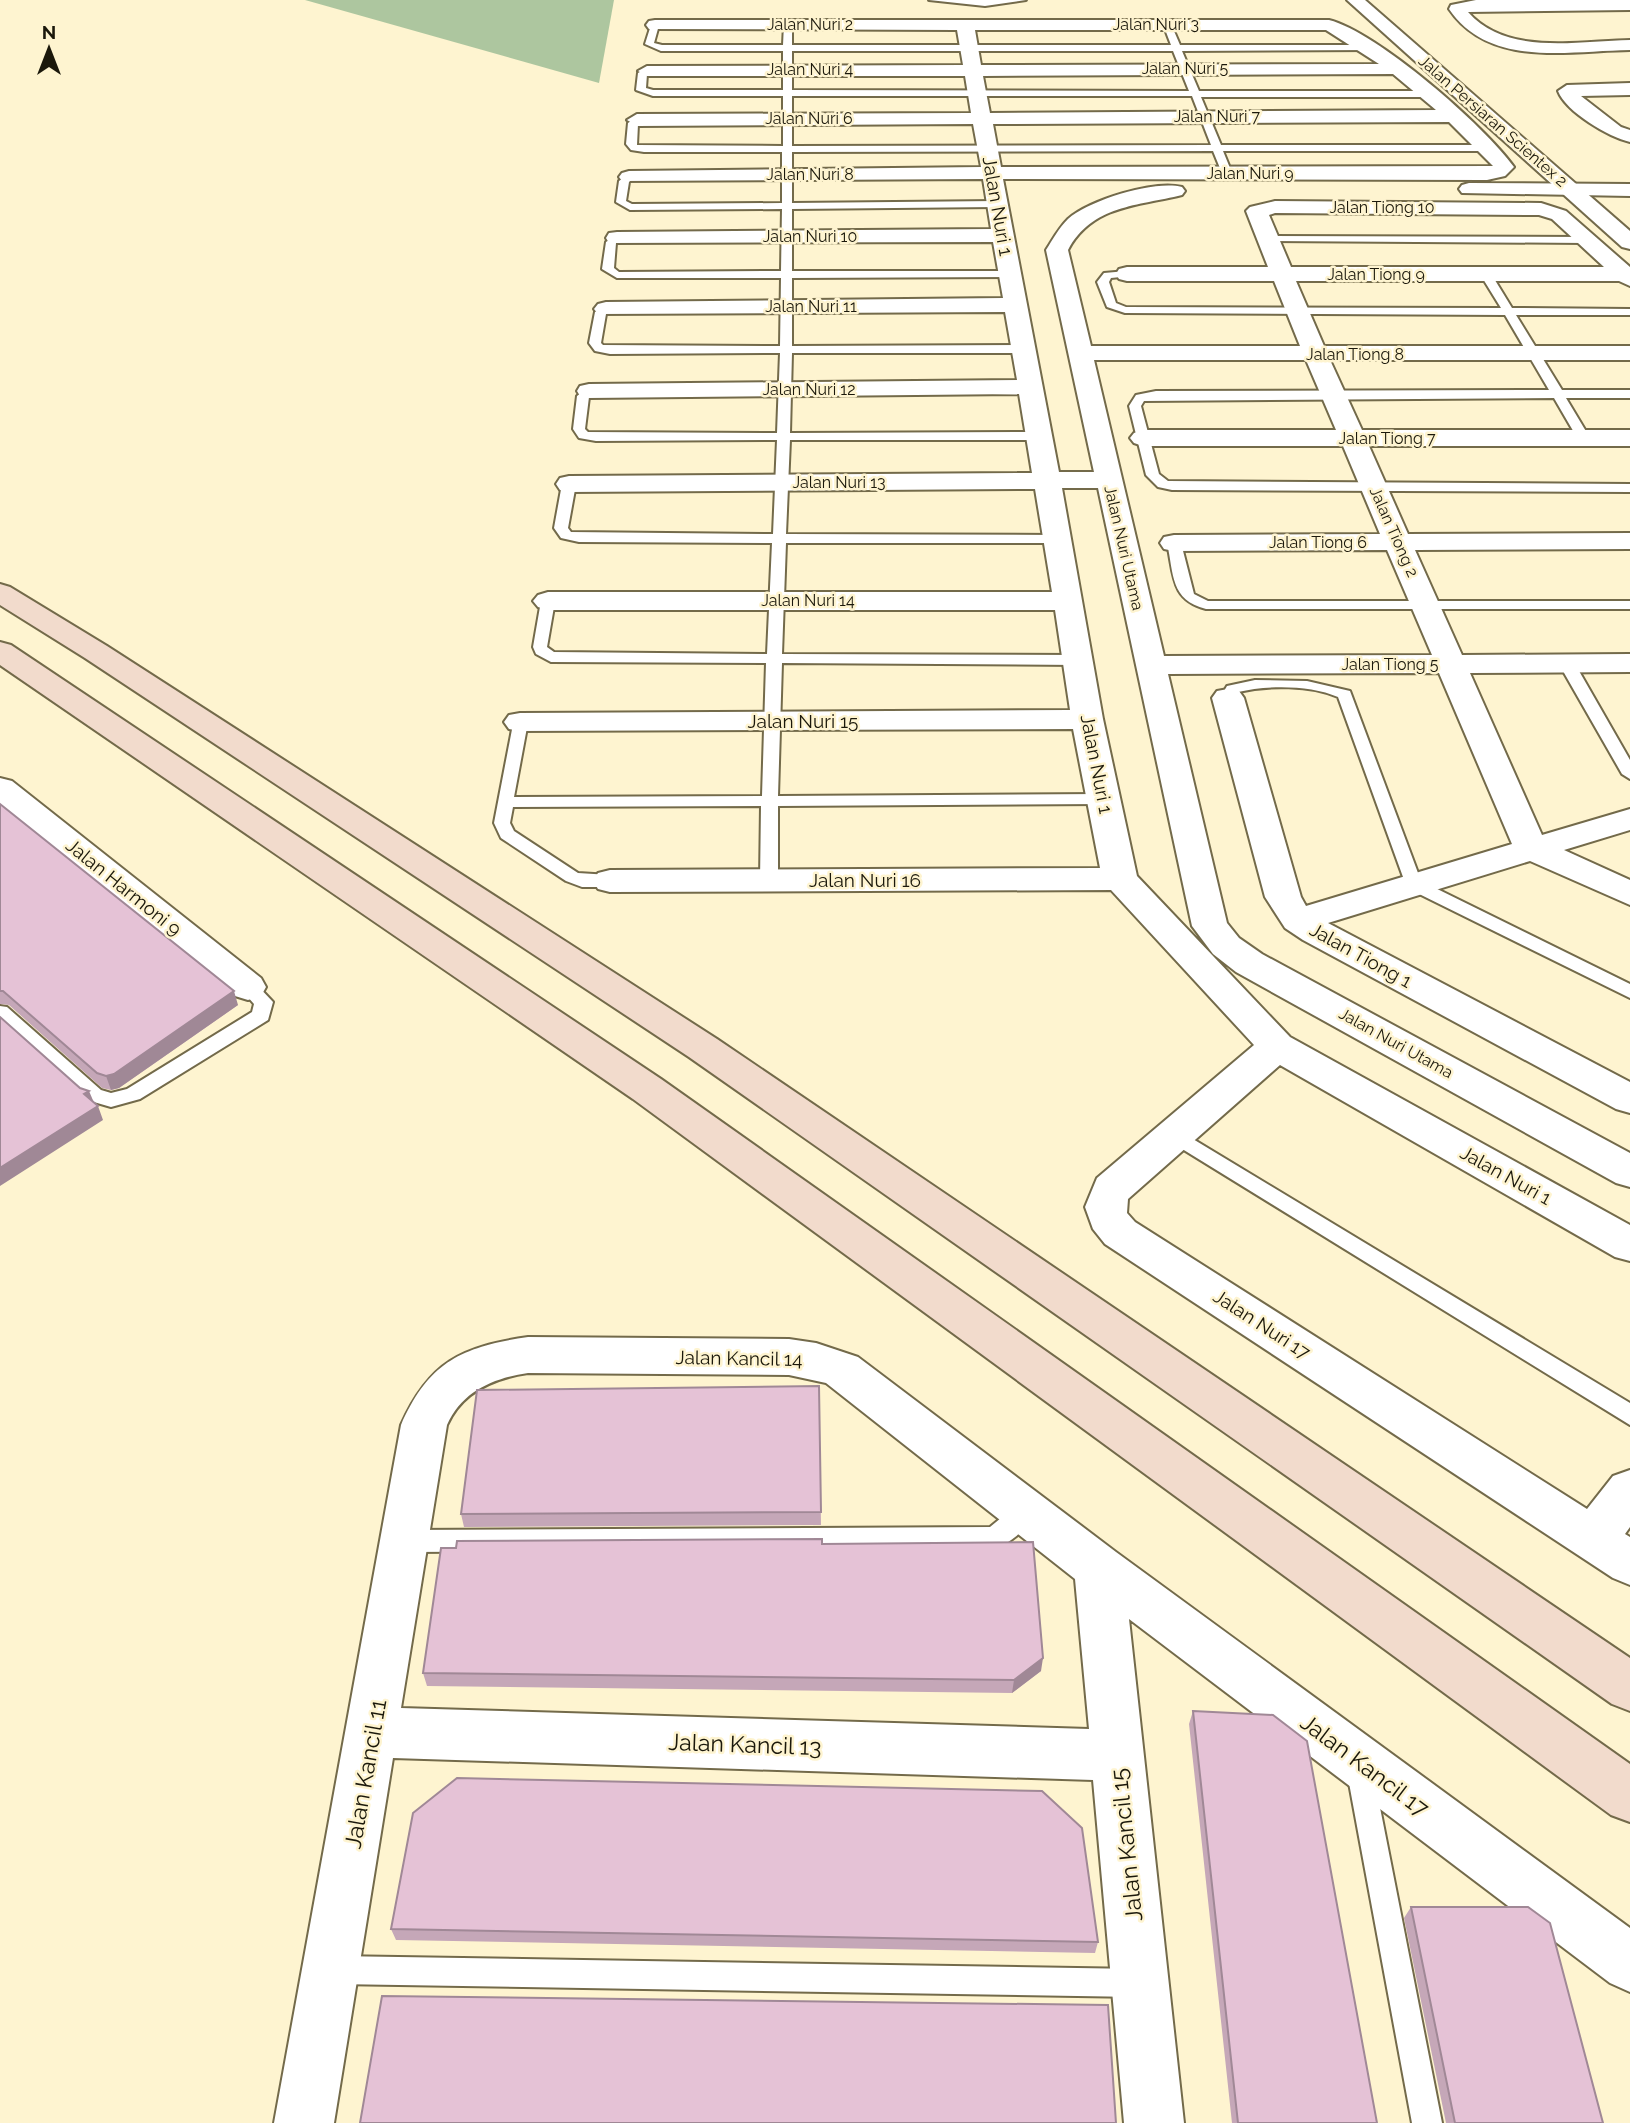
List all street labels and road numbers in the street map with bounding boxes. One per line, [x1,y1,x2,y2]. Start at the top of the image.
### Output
street label: Jalan Nuri 2 [767,15,853,34]
street label: Jalan Nuri 3 [1113,15,1199,34]
street label: Jalan Persiaran Scientex 2 [1415,51,1571,191]
street label: Jalan Nuri 5 [1142,59,1229,78]
street label: Jalan Nuri 4 [767,60,854,79]
street label: Jalan Nuri 7 [1174,107,1261,126]
street label: Jalan Nuri 6 [765,109,853,128]
street label: Jalan Nuri 1 [978,155,1018,257]
street label: Jalan Nuri 9 [1206,164,1294,183]
street label: Jalan Nuri 8 [766,165,854,184]
street label: Jalan Tiong 10 [1330,198,1435,217]
street label: Jalan Nuri 10 [763,227,857,246]
street label: Jalan Tiong 9 [1327,265,1425,284]
street label: Jalan Nuri 11 [765,297,857,316]
street label: Jalan Tiong 8 [1306,345,1404,364]
street label: Jalan Nuri 12 [763,380,856,399]
street label: Jalan Tiong 7 [1339,429,1436,448]
street label: Jalan Nuri 13 [792,473,886,492]
street label: Jalan Nuri Utama [1100,484,1148,612]
street label: Jalan Tiong 2 [1366,484,1422,580]
street label: Jalan Tiong 6 [1269,533,1367,552]
street label: Jalan Nuri 14 [761,591,855,610]
street label: Jalan Tiong 5 [1341,655,1439,674]
street label: Jalan Nuri 15 [748,710,858,732]
street label: Jalan Nuri 1 [1077,713,1117,815]
street label: Jalan Harmoni 9 [62,834,186,940]
street label: Jalan Nuri 16 [809,869,921,891]
street label: Jalan Tiong 1 [1306,918,1416,992]
street label: Jalan Nuri Utama [1336,1004,1456,1082]
street label: Jalan Nuri 1 [1457,1141,1555,1209]
street label: Jalan Nuri 17 [1210,1285,1314,1363]
street label: Jalan Kancil 14 [675,1346,803,1370]
street label: Jalan Kancil 11 [339,1697,391,1851]
street label: Jalan Kancil 17 [1296,1708,1435,1822]
street label: Jalan Kancil 13 [668,1728,822,1760]
street label: Jalan Kancil 15 [1105,1767,1147,1923]

